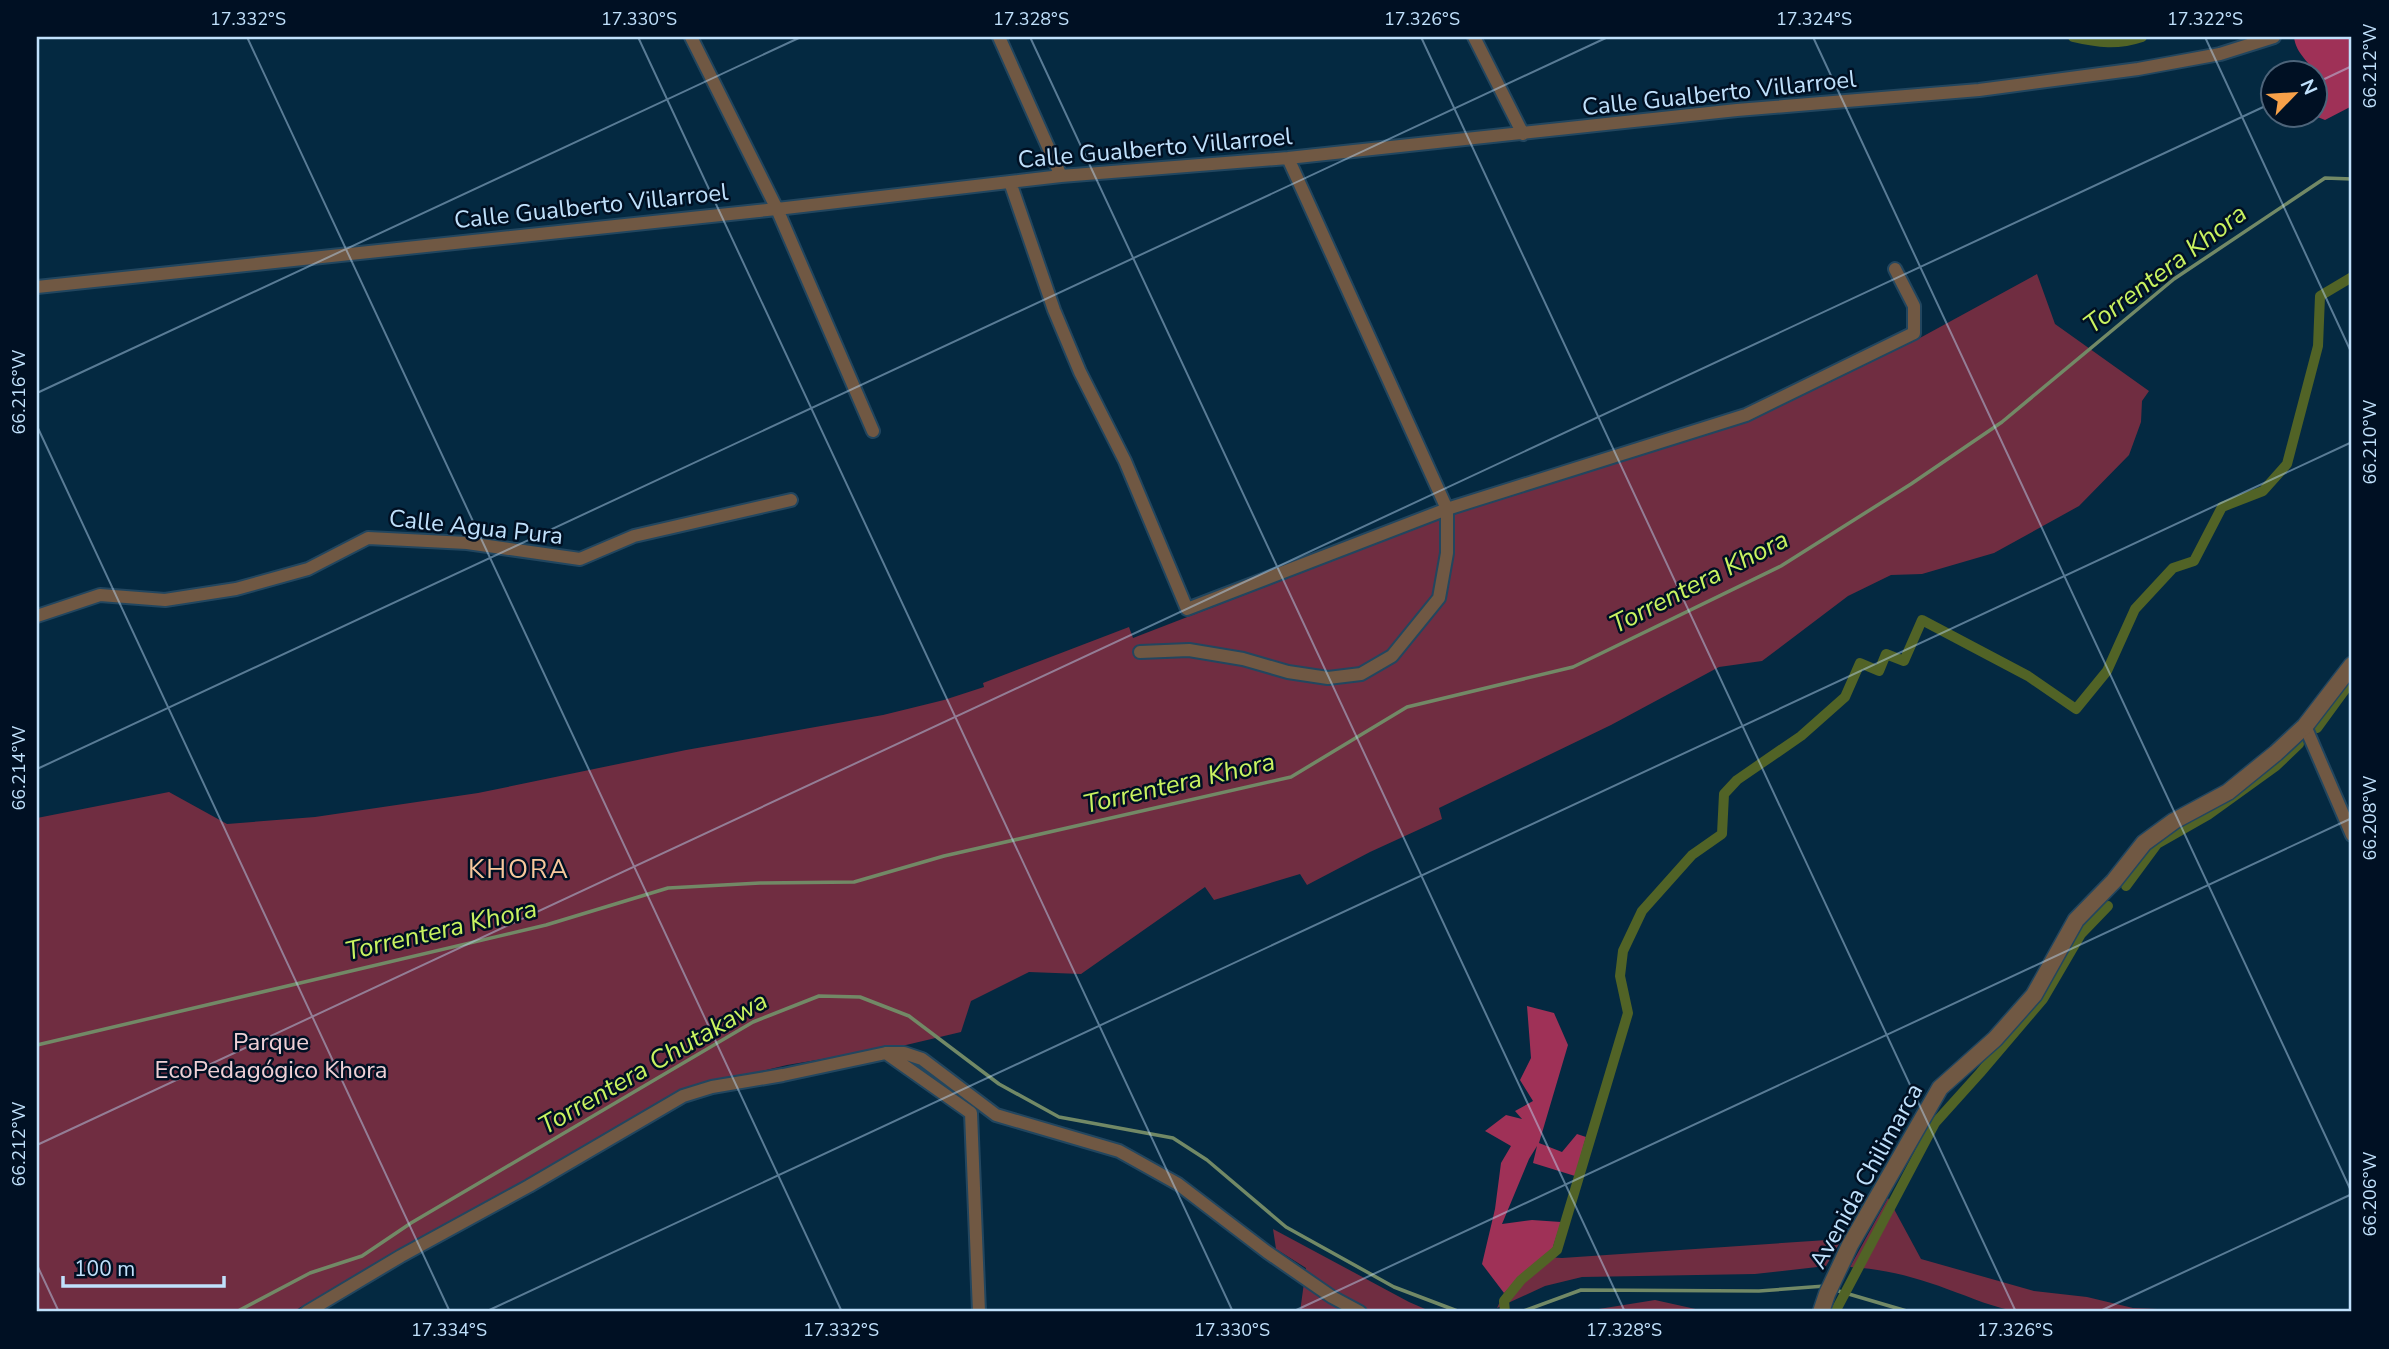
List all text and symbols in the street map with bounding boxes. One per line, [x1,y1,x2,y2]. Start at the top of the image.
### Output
text: 17.332°S [210,7,286,31]
text: 17.330°S [601,7,677,31]
text: 17.328°S [993,7,1069,31]
text: 17.326°S [1384,7,1460,31]
text: 17.324°S [1776,7,1852,31]
text: 17.322°S [2167,7,2243,31]
text: 66.212°W [2358,23,2382,108]
north arrow [2260,60,2330,130]
street label: Calle Gualberto Villarroel [1580,63,1858,123]
text: N [2294,75,2323,99]
street label: Calle Gualberto Villarroel [1016,120,1294,176]
street label: Calle Gualberto Villarroel [452,176,730,236]
water label: Torrentera Khora [2076,196,2254,342]
text: 66.216°W [7,349,31,434]
text: 66.210°W [2358,399,2382,484]
street label: Calle Agua Pura [387,502,565,552]
water label: Torrentera Khora [1604,522,1794,642]
text: 66.214°W [7,725,31,810]
water label: Torrentera Khora [1080,744,1278,822]
text: 66.208°W [2358,775,2382,860]
district label: KHORA [468,852,570,887]
water label: Torrentera Khora [342,891,540,969]
water label: Torrentera Chutakawa [532,983,774,1143]
park label: Parque EcoPedagógico Khora [155,1026,387,1086]
street label: Avenida Chilimarca [1802,1078,1930,1274]
text: 66.212°W [7,1101,31,1186]
text: 66.206°W [2358,1151,2382,1236]
scale bar [63,1244,224,1288]
text: 100 m [74,1255,135,1283]
text: 17.334°S [411,1318,487,1342]
text: 17.332°S [803,1318,879,1342]
text: 17.330°S [1194,1318,1270,1342]
text: 17.328°S [1586,1318,1662,1342]
text: 17.326°S [1977,1318,2053,1342]

